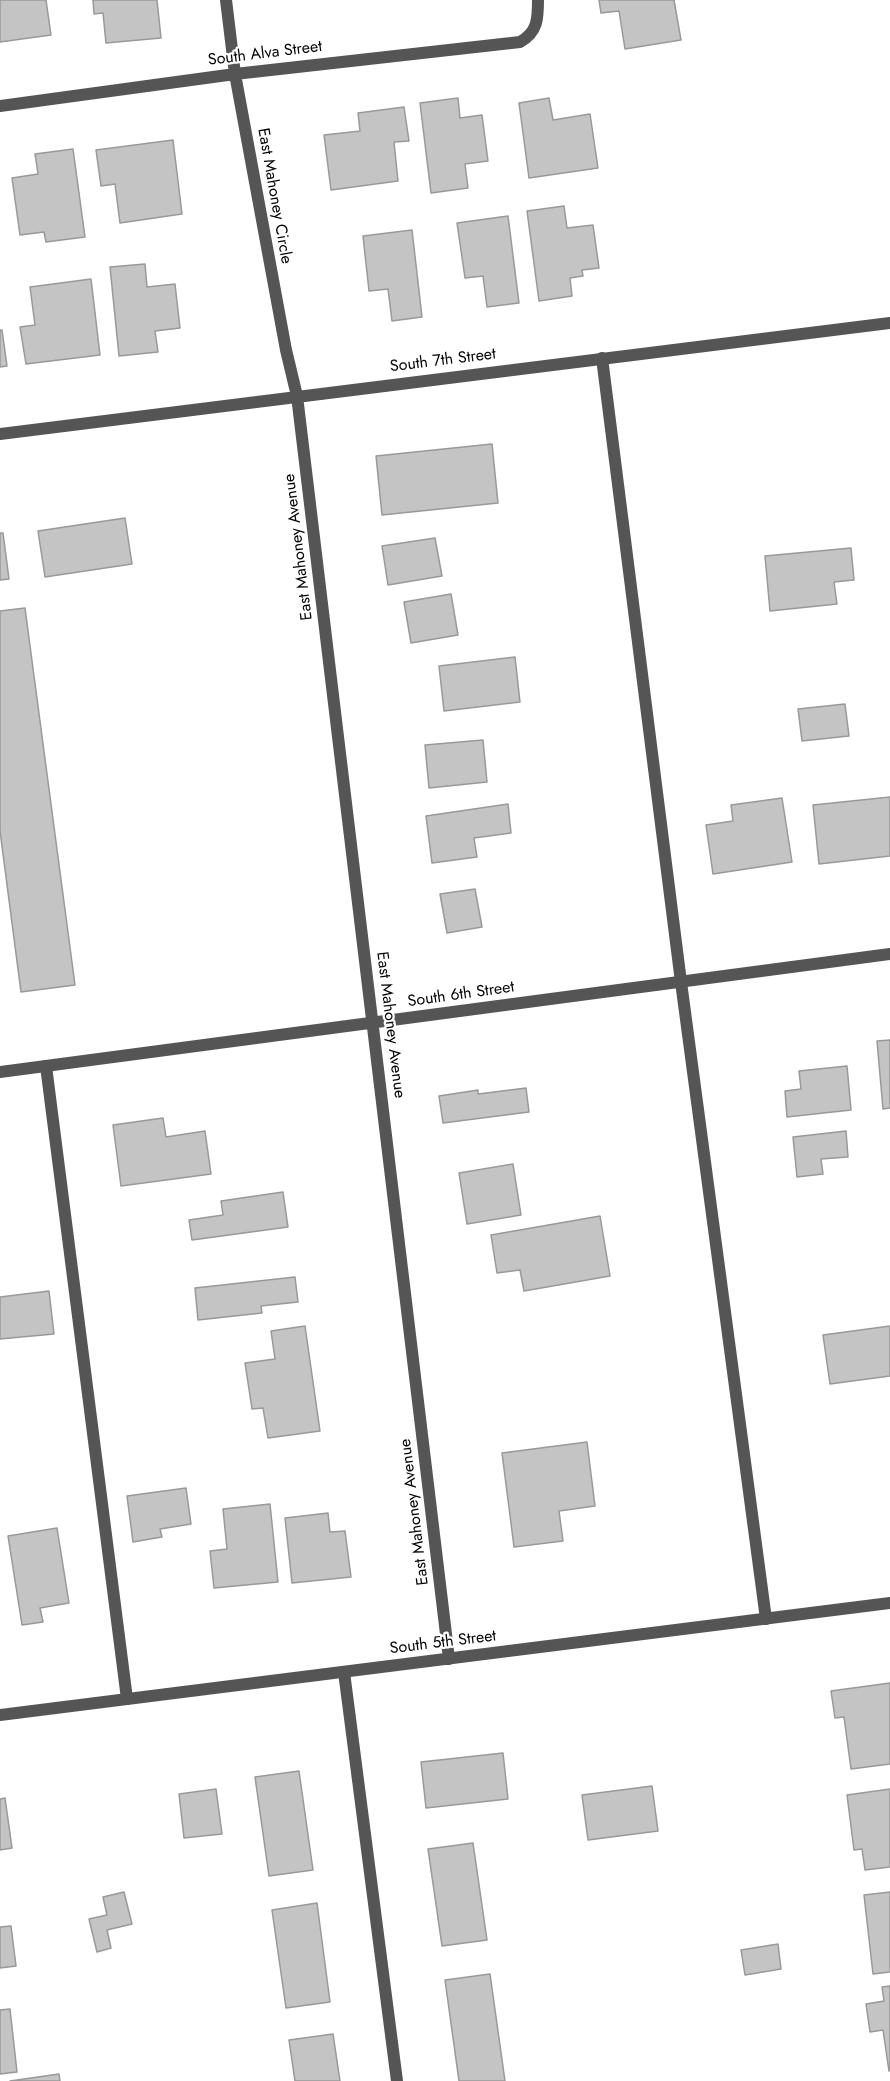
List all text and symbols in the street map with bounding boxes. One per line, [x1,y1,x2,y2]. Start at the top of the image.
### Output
street label: South Alva Street [207,37,323,71]
street label: East Mahoney Circle [253,127,295,265]
street label: South 7th Street [389,345,497,377]
street label: East Mahoney Avenue [280,473,318,621]
street label: East Mahoney Avenue [371,951,409,1099]
street label: South 6th Street [406,978,516,1012]
street label: East Mahoney Avenue [396,1438,434,1586]
street label: South 5th Street [389,1627,497,1659]

